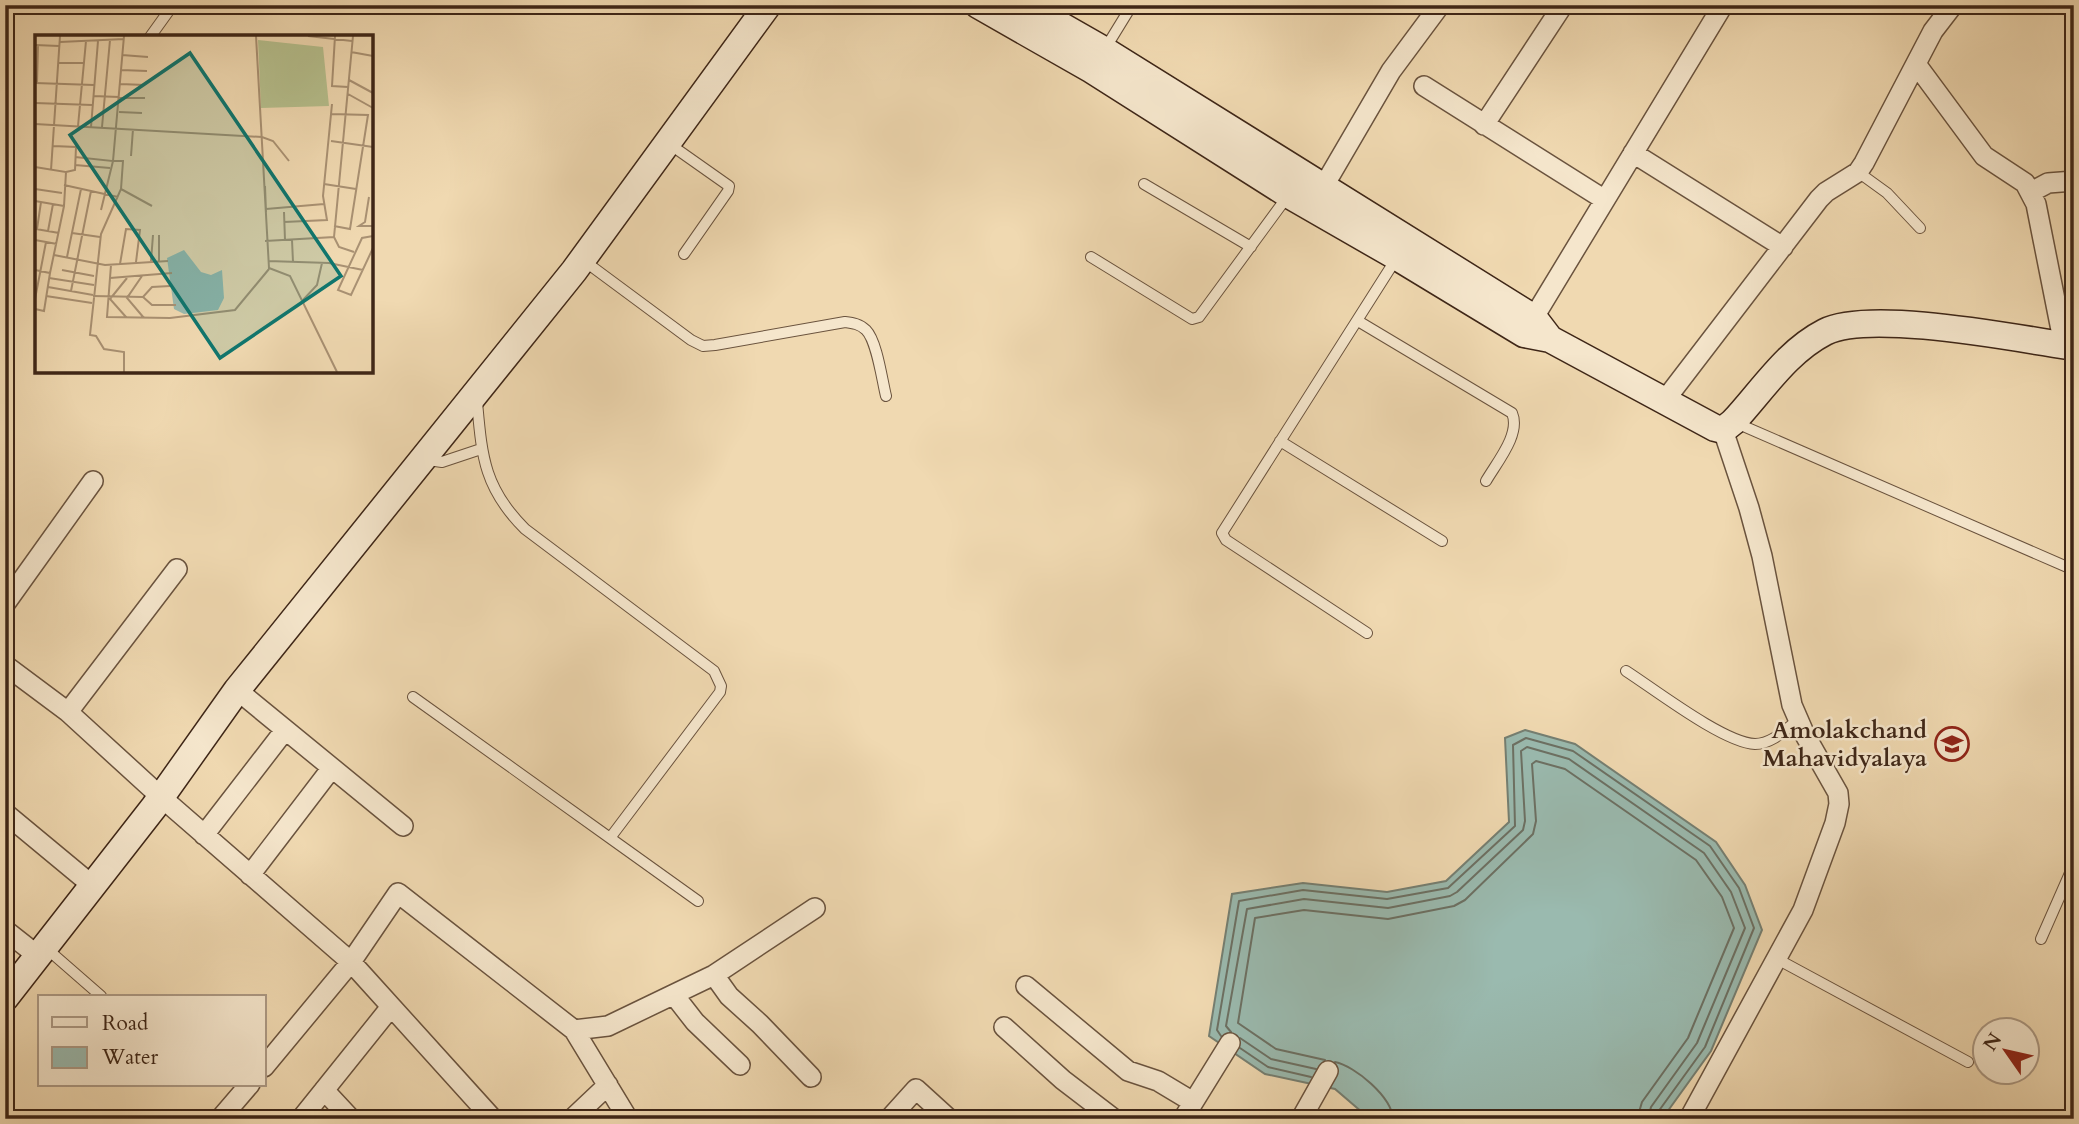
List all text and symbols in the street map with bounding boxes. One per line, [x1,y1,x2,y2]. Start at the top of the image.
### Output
inset map [35,35,373,373]
place label: Amolakchand Mahavidyalaya [1763,714,1927,775]
school or university icon: Amolakchand Mahavidyalaya [1933,725,1971,763]
legend [38,995,266,1086]
text: Road [102,1009,148,1038]
north arrow [1970,1016,2040,1086]
text: N [1977,1028,2008,1056]
text: Water [101,1043,158,1072]

